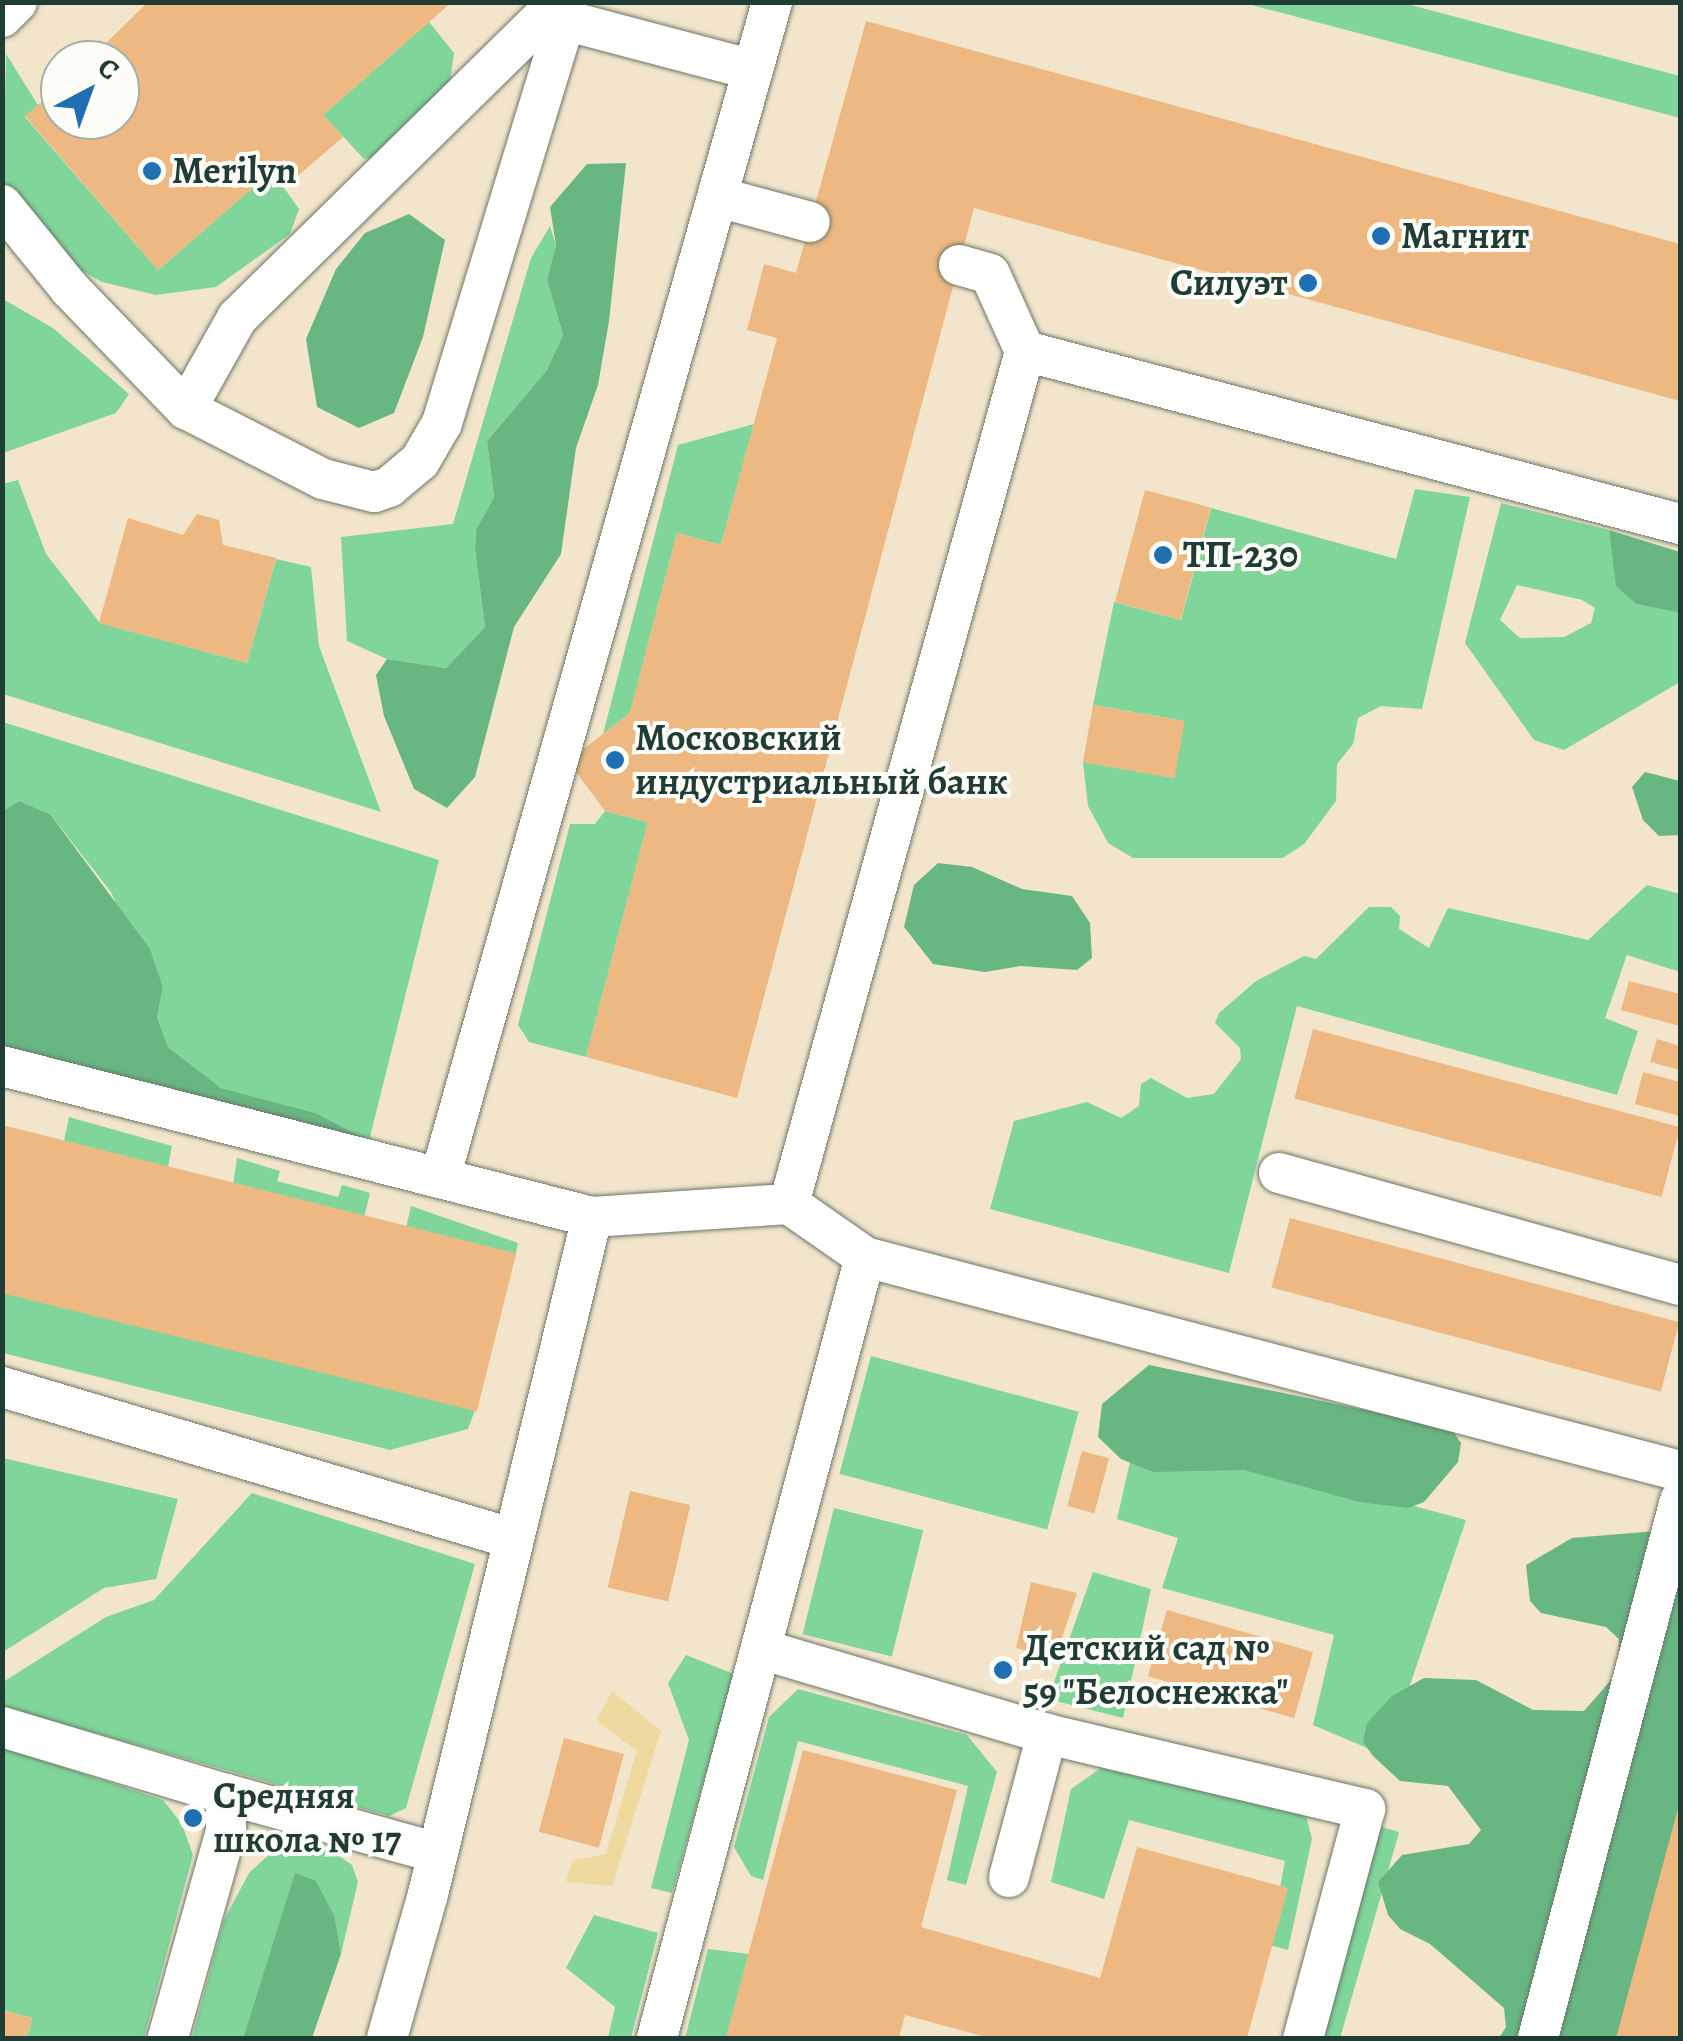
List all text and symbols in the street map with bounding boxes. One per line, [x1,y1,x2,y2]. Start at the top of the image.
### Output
north arrow [40,40,140,140]
text: С [89,49,127,89]
place label: Merilyn [172,148,297,194]
marker: Merilyn [141,160,163,182]
place label: Магнит [1401,213,1529,259]
marker: Магнит [1370,225,1392,247]
place label: Силуэт [1170,260,1288,306]
marker: Силуэт [1297,272,1319,294]
place label: ТП-230 [1183,532,1298,578]
marker: ТП-230 [1152,544,1174,566]
place label: Московский индустриальный банк [635,715,1008,804]
marker: Московский индустриальный банк [604,749,626,771]
place label: Детский сад № 59 "Белоснежка" [1023,1625,1289,1715]
marker: Детский сад № 59 "Белоснежка" [992,1659,1014,1681]
place label: Средняя школа № 17 [213,1773,401,1862]
marker: Средняя школа № 17 [182,1807,204,1829]

